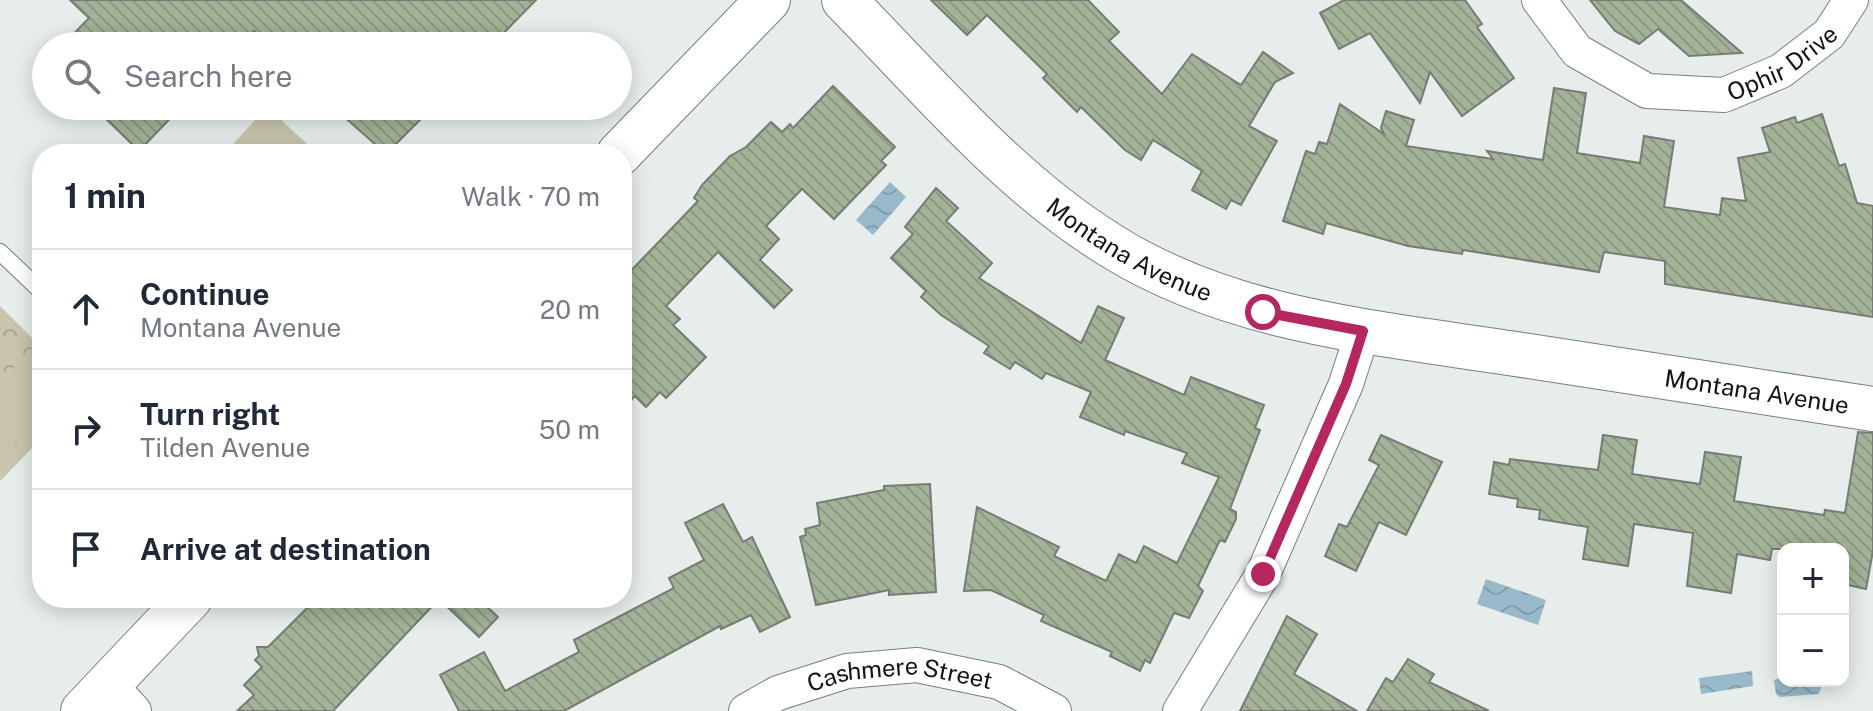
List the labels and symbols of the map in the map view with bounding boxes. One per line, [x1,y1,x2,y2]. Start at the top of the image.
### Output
street label: Ophir Drive [1723,19,1843,106]
street label: Montana Avenue [1041,191,1216,307]
route start [1245,294,1281,330]
street label: Montana Avenue [1663,363,1851,419]
route end [1245,556,1281,592]
street label: Cashmere Street [803,651,995,697]

